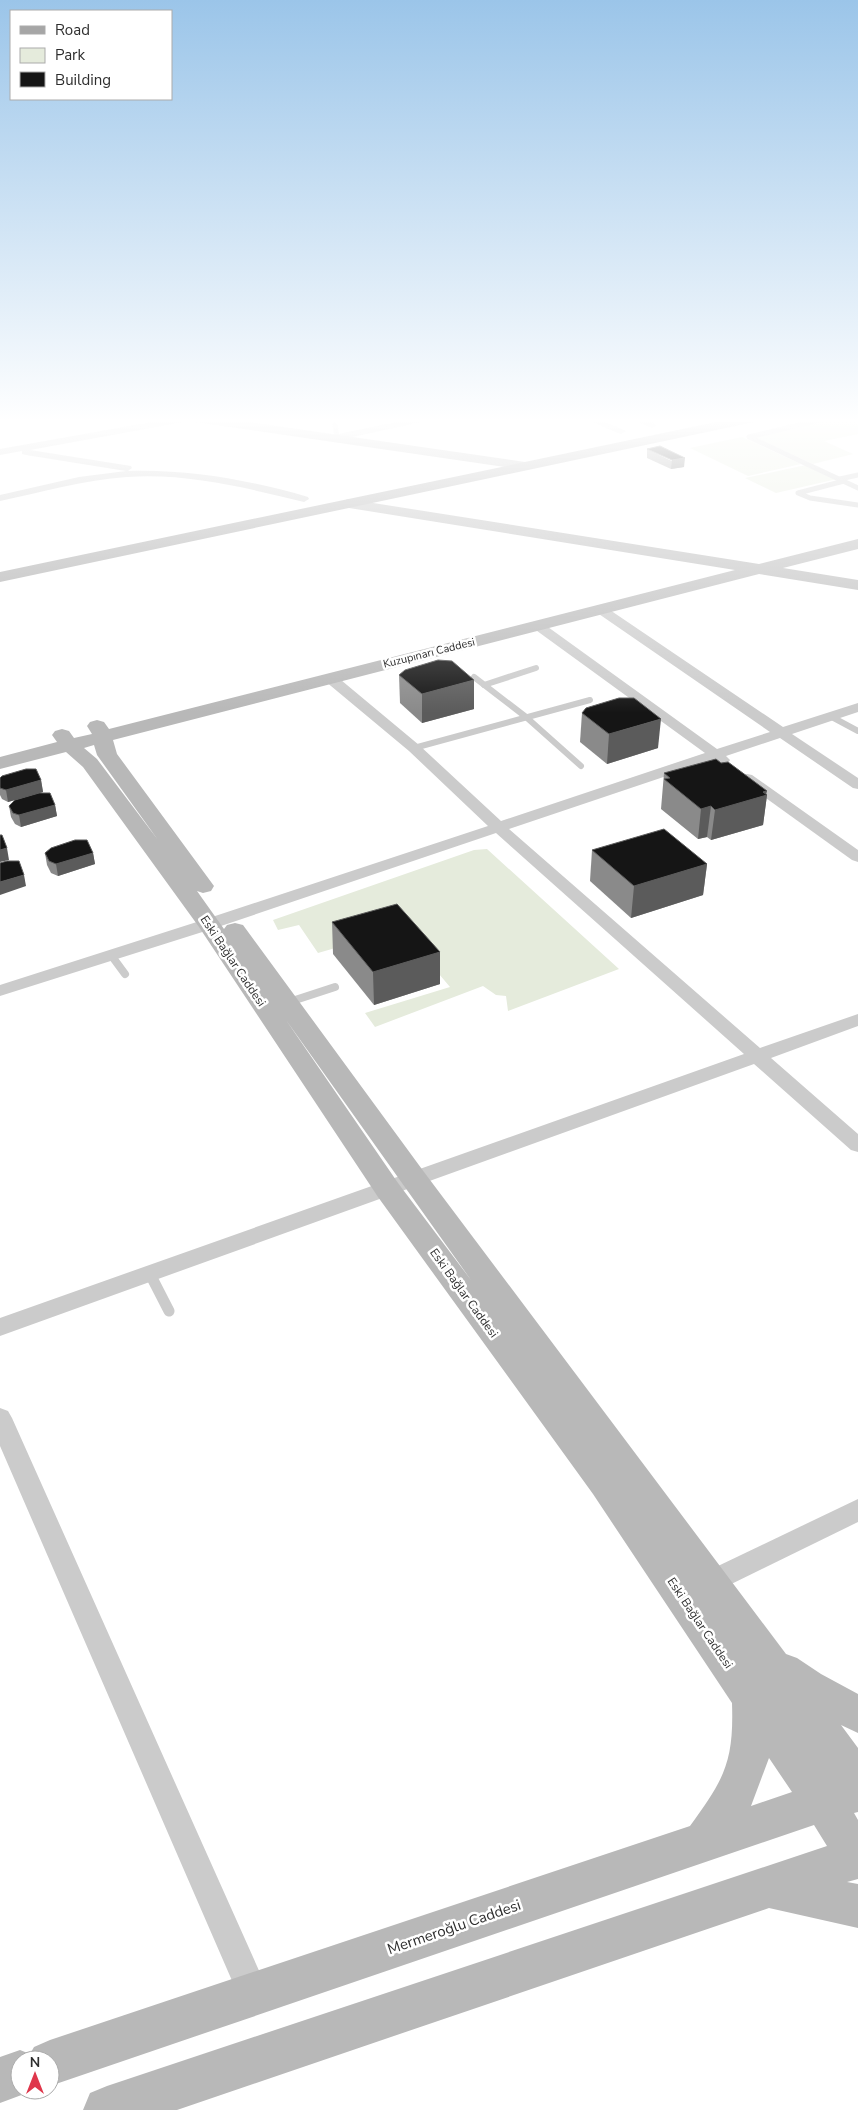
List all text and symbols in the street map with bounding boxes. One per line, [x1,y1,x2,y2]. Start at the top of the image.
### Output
legend [10,10,172,100]
text: Road [55,20,90,40]
text: Park [55,45,85,65]
text: Building [55,70,111,90]
street label: Kuzupınarı Caddesi [382,634,476,672]
street label: Eski Bağlar Caddesi [197,912,269,1010]
street label: Eski Bağlar Caddesi [426,1245,502,1341]
street label: Eski Bağlar Caddesi [664,1574,736,1672]
street label: Mermeroğlu Caddesi [385,1895,523,1959]
north arrow [10,2050,60,2100]
text: N [30,2053,40,2072]

